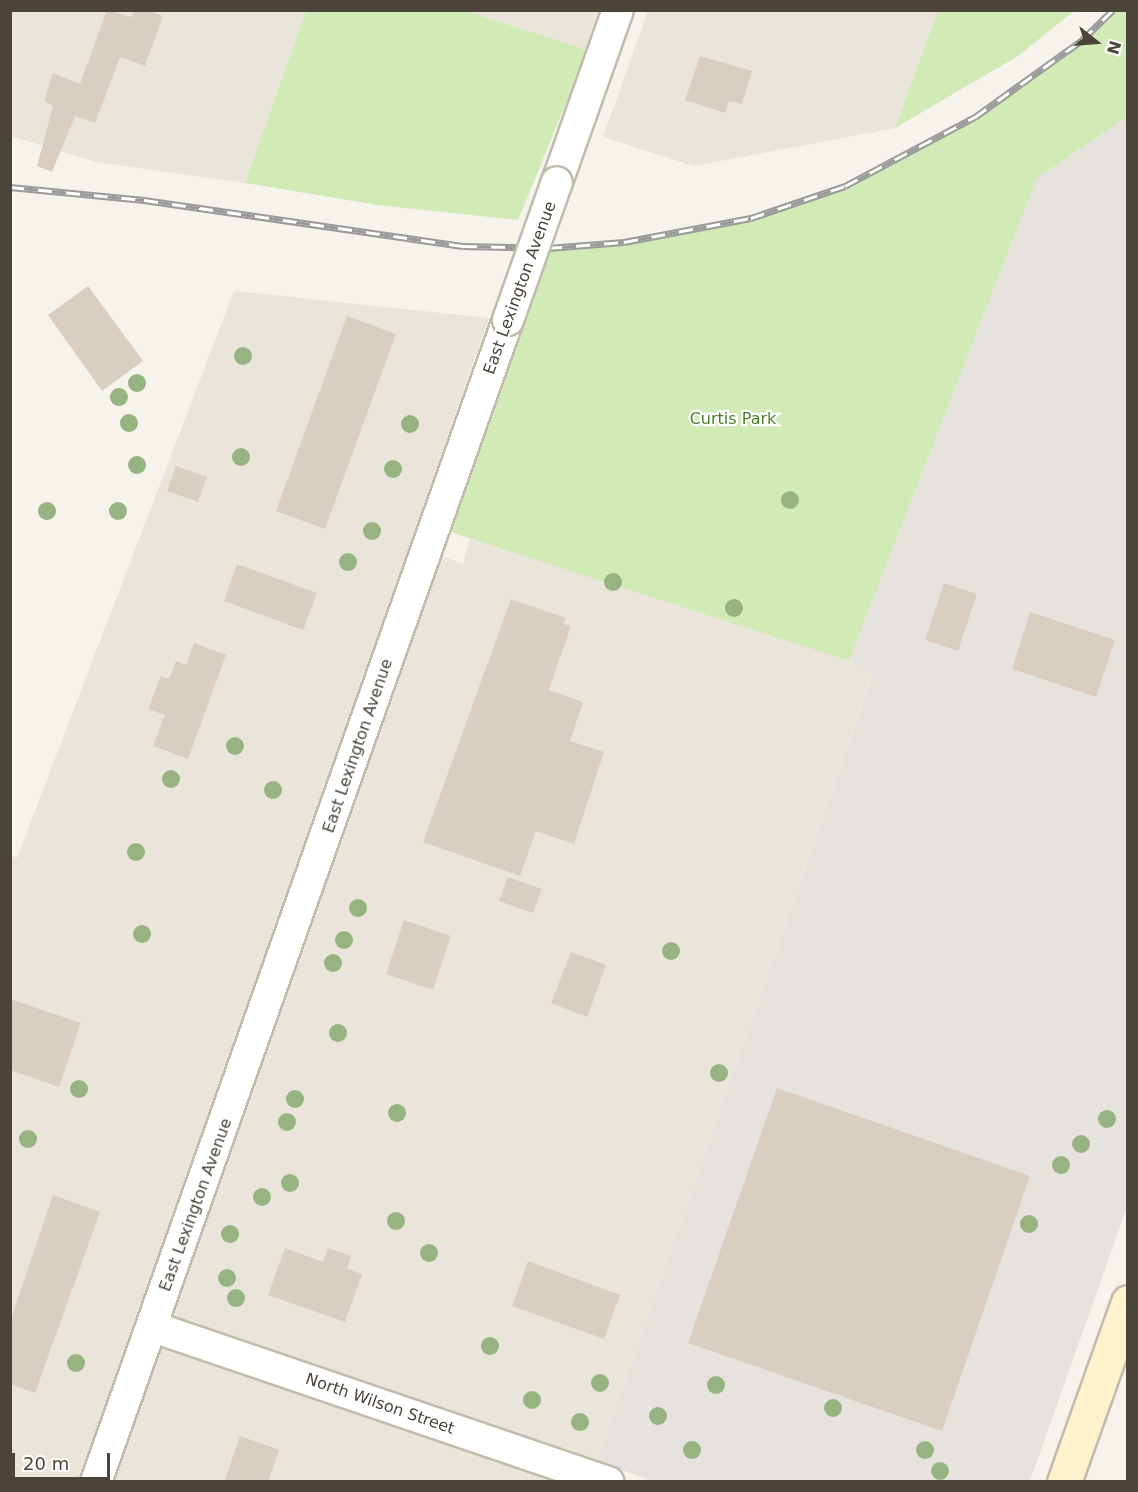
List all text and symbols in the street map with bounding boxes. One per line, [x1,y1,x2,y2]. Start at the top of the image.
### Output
north arrow [1066,12,1126,72]
text: N [1103,38,1125,57]
street label: East Lexington Avenue [480,199,560,377]
park label: Curtis Park [690,409,776,429]
street label: East Lexington Avenue [319,656,397,836]
street label: East Lexington Avenue [156,1116,236,1294]
street label: North Wilson Street [303,1370,457,1438]
scale bar [15,1441,112,1479]
text: 20 m [23,1453,69,1474]

